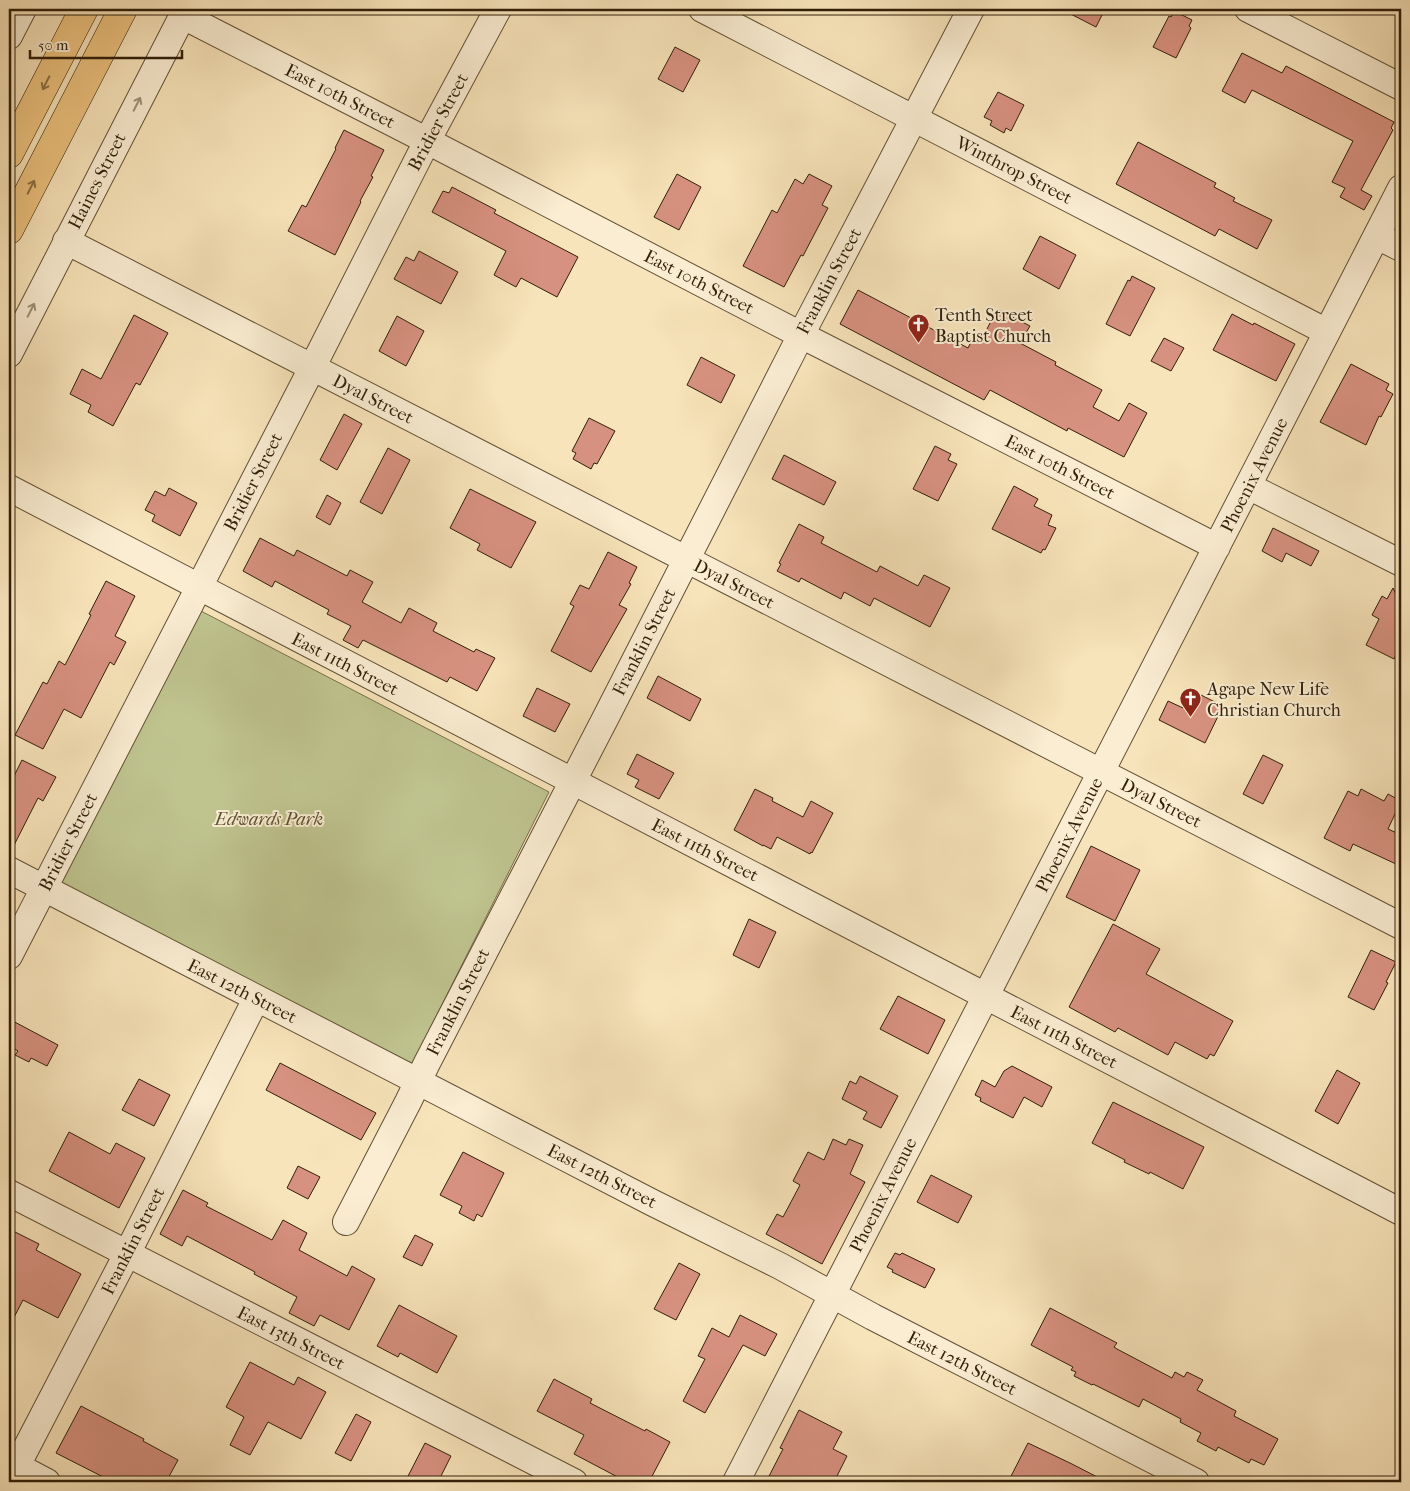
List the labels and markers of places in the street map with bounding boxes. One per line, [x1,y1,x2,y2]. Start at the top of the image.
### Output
place label: Tenth Street Baptist Church [935,305,1051,347]
church icon: Tenth Street Baptist Church [907,313,931,344]
place label: Agape New Life Christian Church [1206,679,1341,721]
church icon: Agape New Life Christian Church [1179,687,1203,718]

